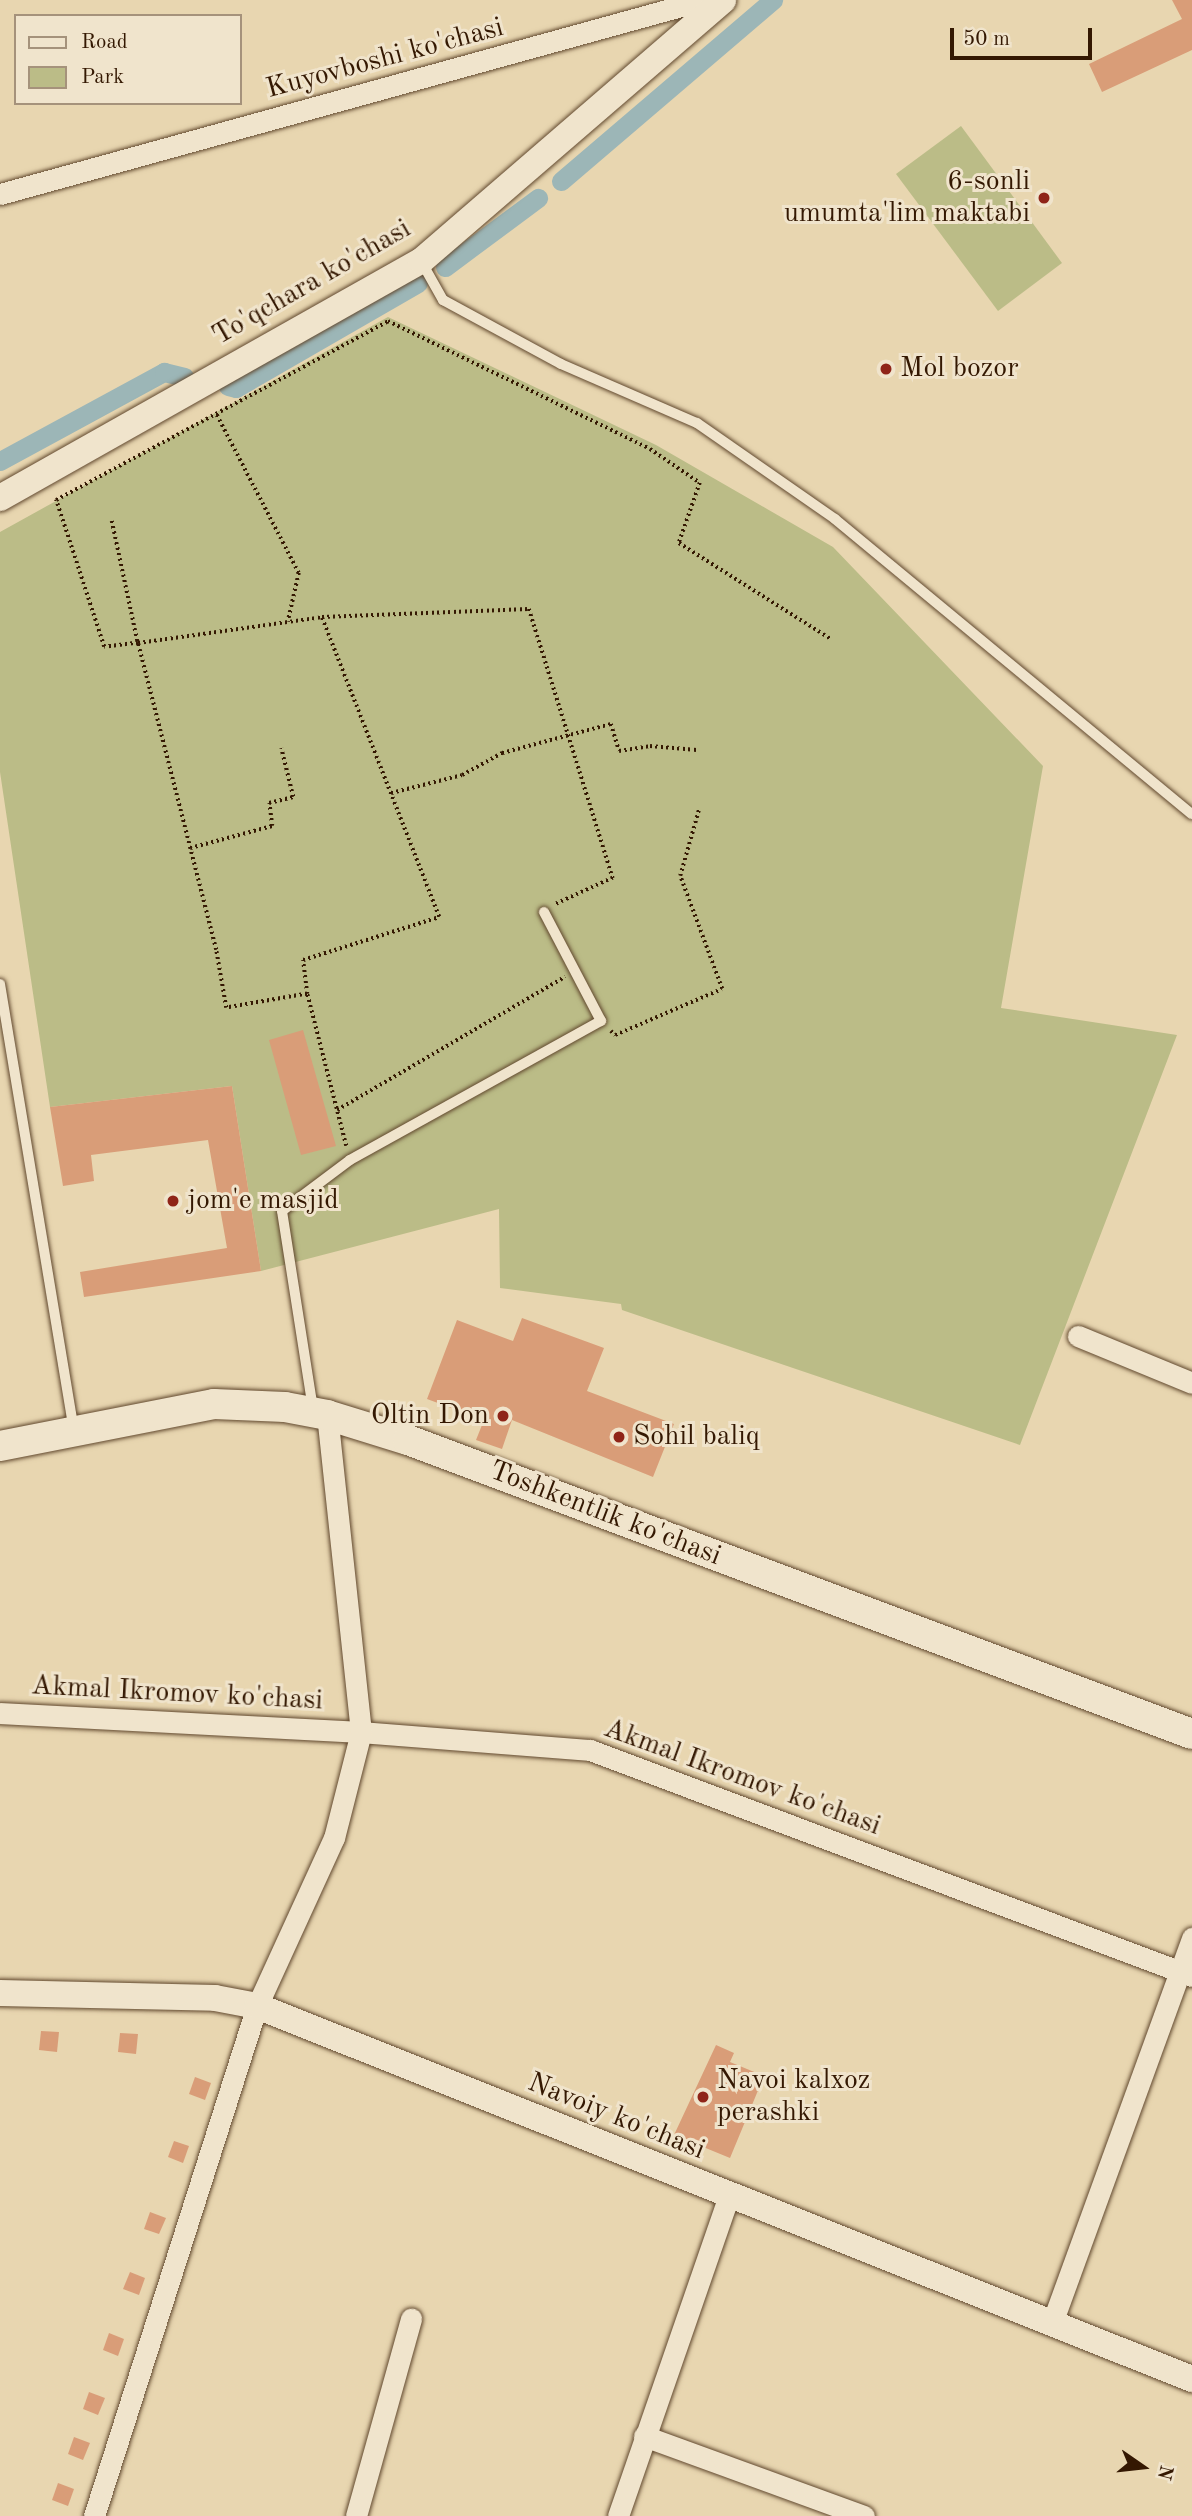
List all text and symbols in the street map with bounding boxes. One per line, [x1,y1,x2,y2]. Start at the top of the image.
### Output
street label: Kuyovboshi ko'chasi [263,11,507,107]
legend [14,14,242,105]
scale bar [954,14,1096,58]
text: 50 m [963,29,1010,50]
text: Road [81,32,128,53]
text: Park [81,67,124,88]
place label: 6-sonli umumta'lim maktabi [784,165,1030,231]
marker: 6-sonli umumta'lim maktabi [1036,190,1052,206]
street label: To'qchara ko'chasi [207,213,417,353]
place label: Mol bozor [900,352,1019,386]
marker: Mol bozor [878,361,894,377]
place label: jom'e masjid [187,1184,339,1218]
marker: jom'e masjid [165,1193,181,1209]
place label: Oltin Don [371,1399,489,1433]
marker: Oltin Don [495,1408,511,1424]
place label: Sohil baliq [633,1420,760,1454]
marker: Sohil baliq [611,1429,627,1445]
street label: Toshkentlik ko'chasi [484,1454,726,1574]
street label: Akmal Ikromov ko'chasi [30,1670,324,1718]
street label: Akmal Ikromov ko'chasi [599,1712,885,1844]
place label: Navoi kalxoz perashki [717,2064,870,2130]
street label: Navoiy ko'chasi [522,2066,710,2168]
marker: Navoi kalxoz perashki [695,2089,711,2105]
north arrow [1108,2432,1178,2502]
text: N [1153,2463,1175,2482]

